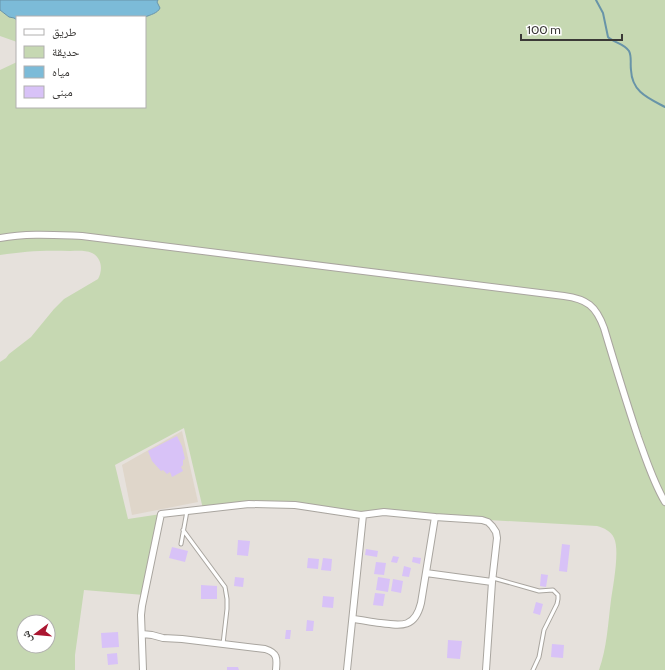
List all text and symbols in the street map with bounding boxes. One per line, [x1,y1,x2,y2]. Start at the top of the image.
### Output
legend [16,16,146,108]
scale bar [521,16,622,42]
text: 100 m [527,22,561,37]
text: طريق [52,24,77,39]
text: حديقة [52,44,80,59]
text: مياه [52,64,70,79]
text: مبنى [52,84,73,99]
north arrow [16,614,56,654]
text: ش [18,629,36,644]

